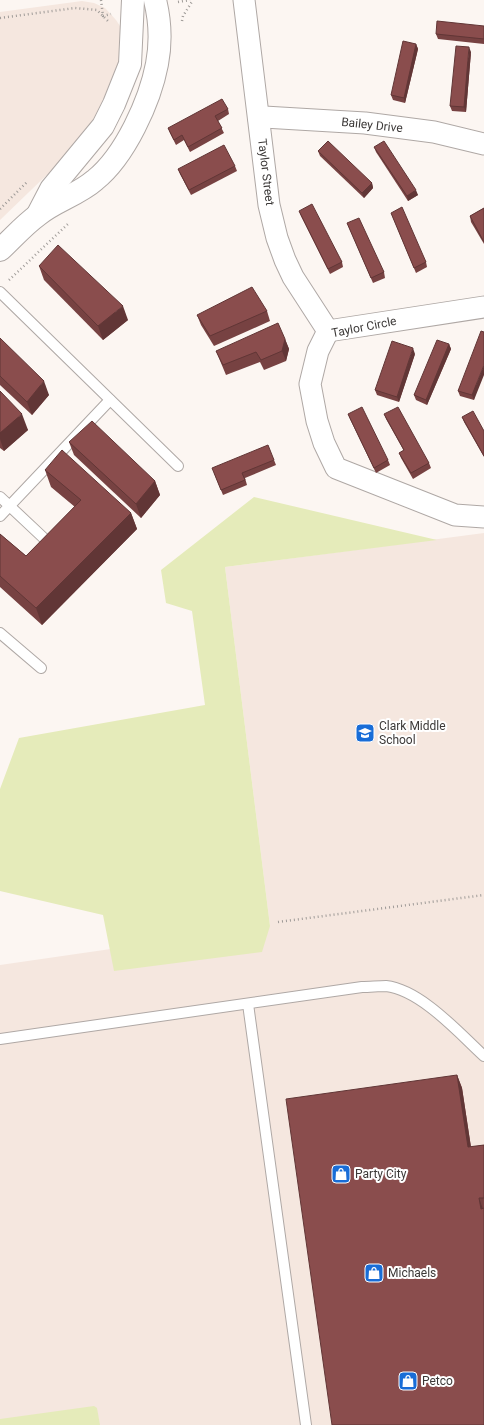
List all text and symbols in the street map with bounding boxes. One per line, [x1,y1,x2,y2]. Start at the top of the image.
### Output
street label: Bailey Drive [341,115,403,135]
street label: Taylor Street [255,138,277,206]
street label: Taylor Circle [330,314,398,340]
place label: Clark Middle School [379,719,446,747]
school or university icon: Clark Middle School [354,722,376,744]
shop icon: Party City [330,1163,352,1185]
place label: Party City [355,1167,407,1181]
shop icon: Michaels [363,1262,385,1284]
place label: Michaels [388,1266,436,1280]
shop icon: Petco [397,1370,419,1392]
place label: Petco [422,1374,453,1388]

